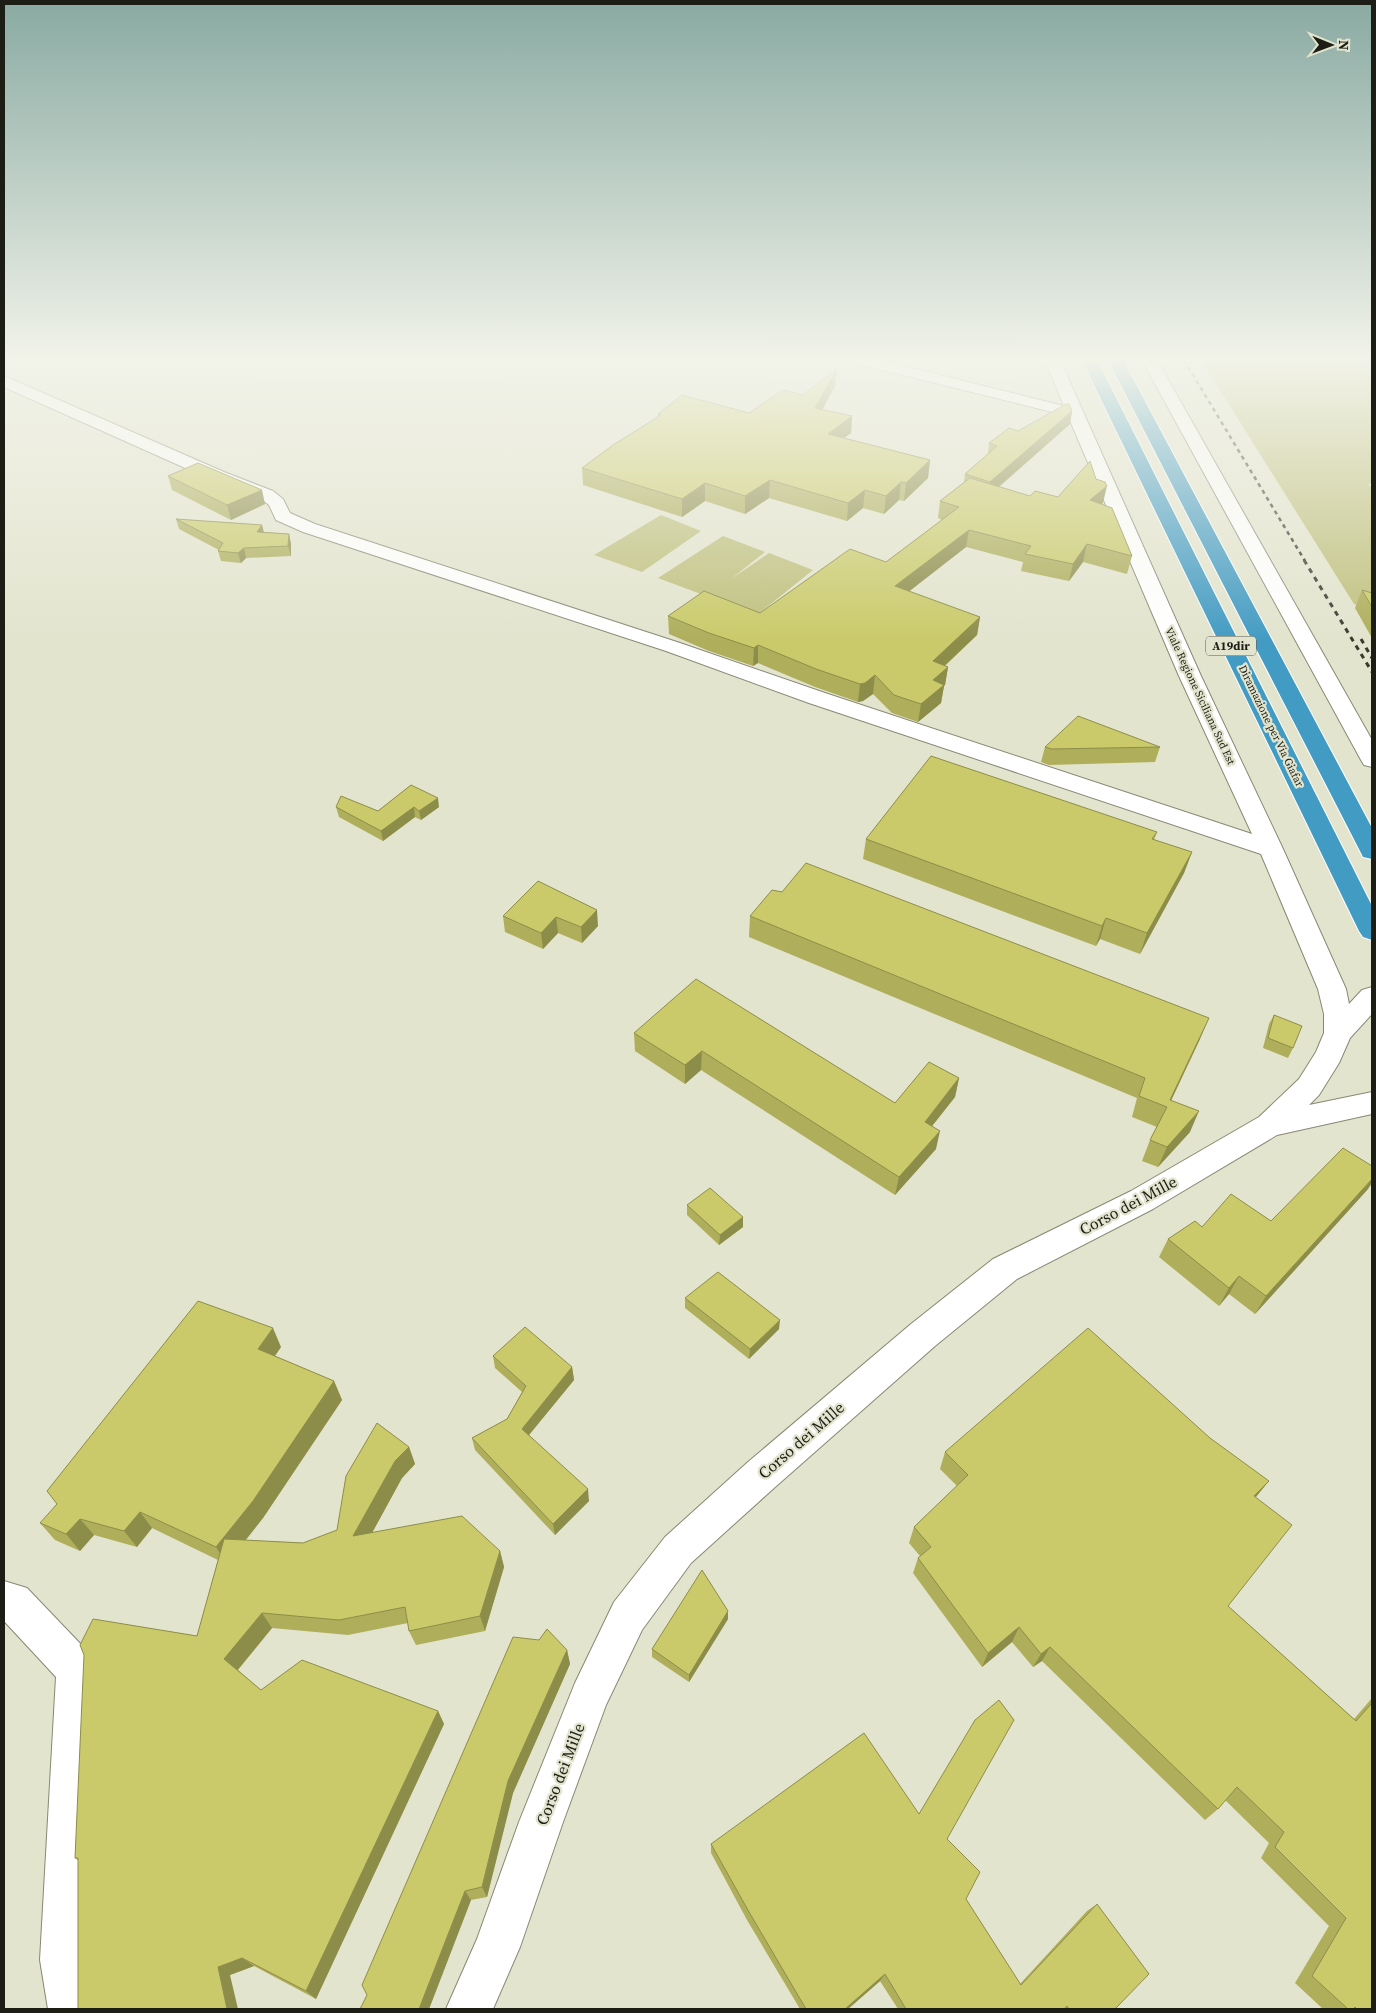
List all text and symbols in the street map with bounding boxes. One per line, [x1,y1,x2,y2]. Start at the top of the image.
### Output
north arrow [1306,20,1356,70]
text: N [1334,40,1354,51]
street label: Viale Regione Siciliana Sud Est [1161,625,1239,768]
road number: A19dir [1206,636,1256,656]
street label: Diramazione per Via Giafar [1235,663,1307,790]
street label: Corso dei Mille [1075,1170,1181,1240]
street label: Corso dei Mille [753,1396,849,1484]
street label: Corso dei Mille [530,1720,590,1828]

